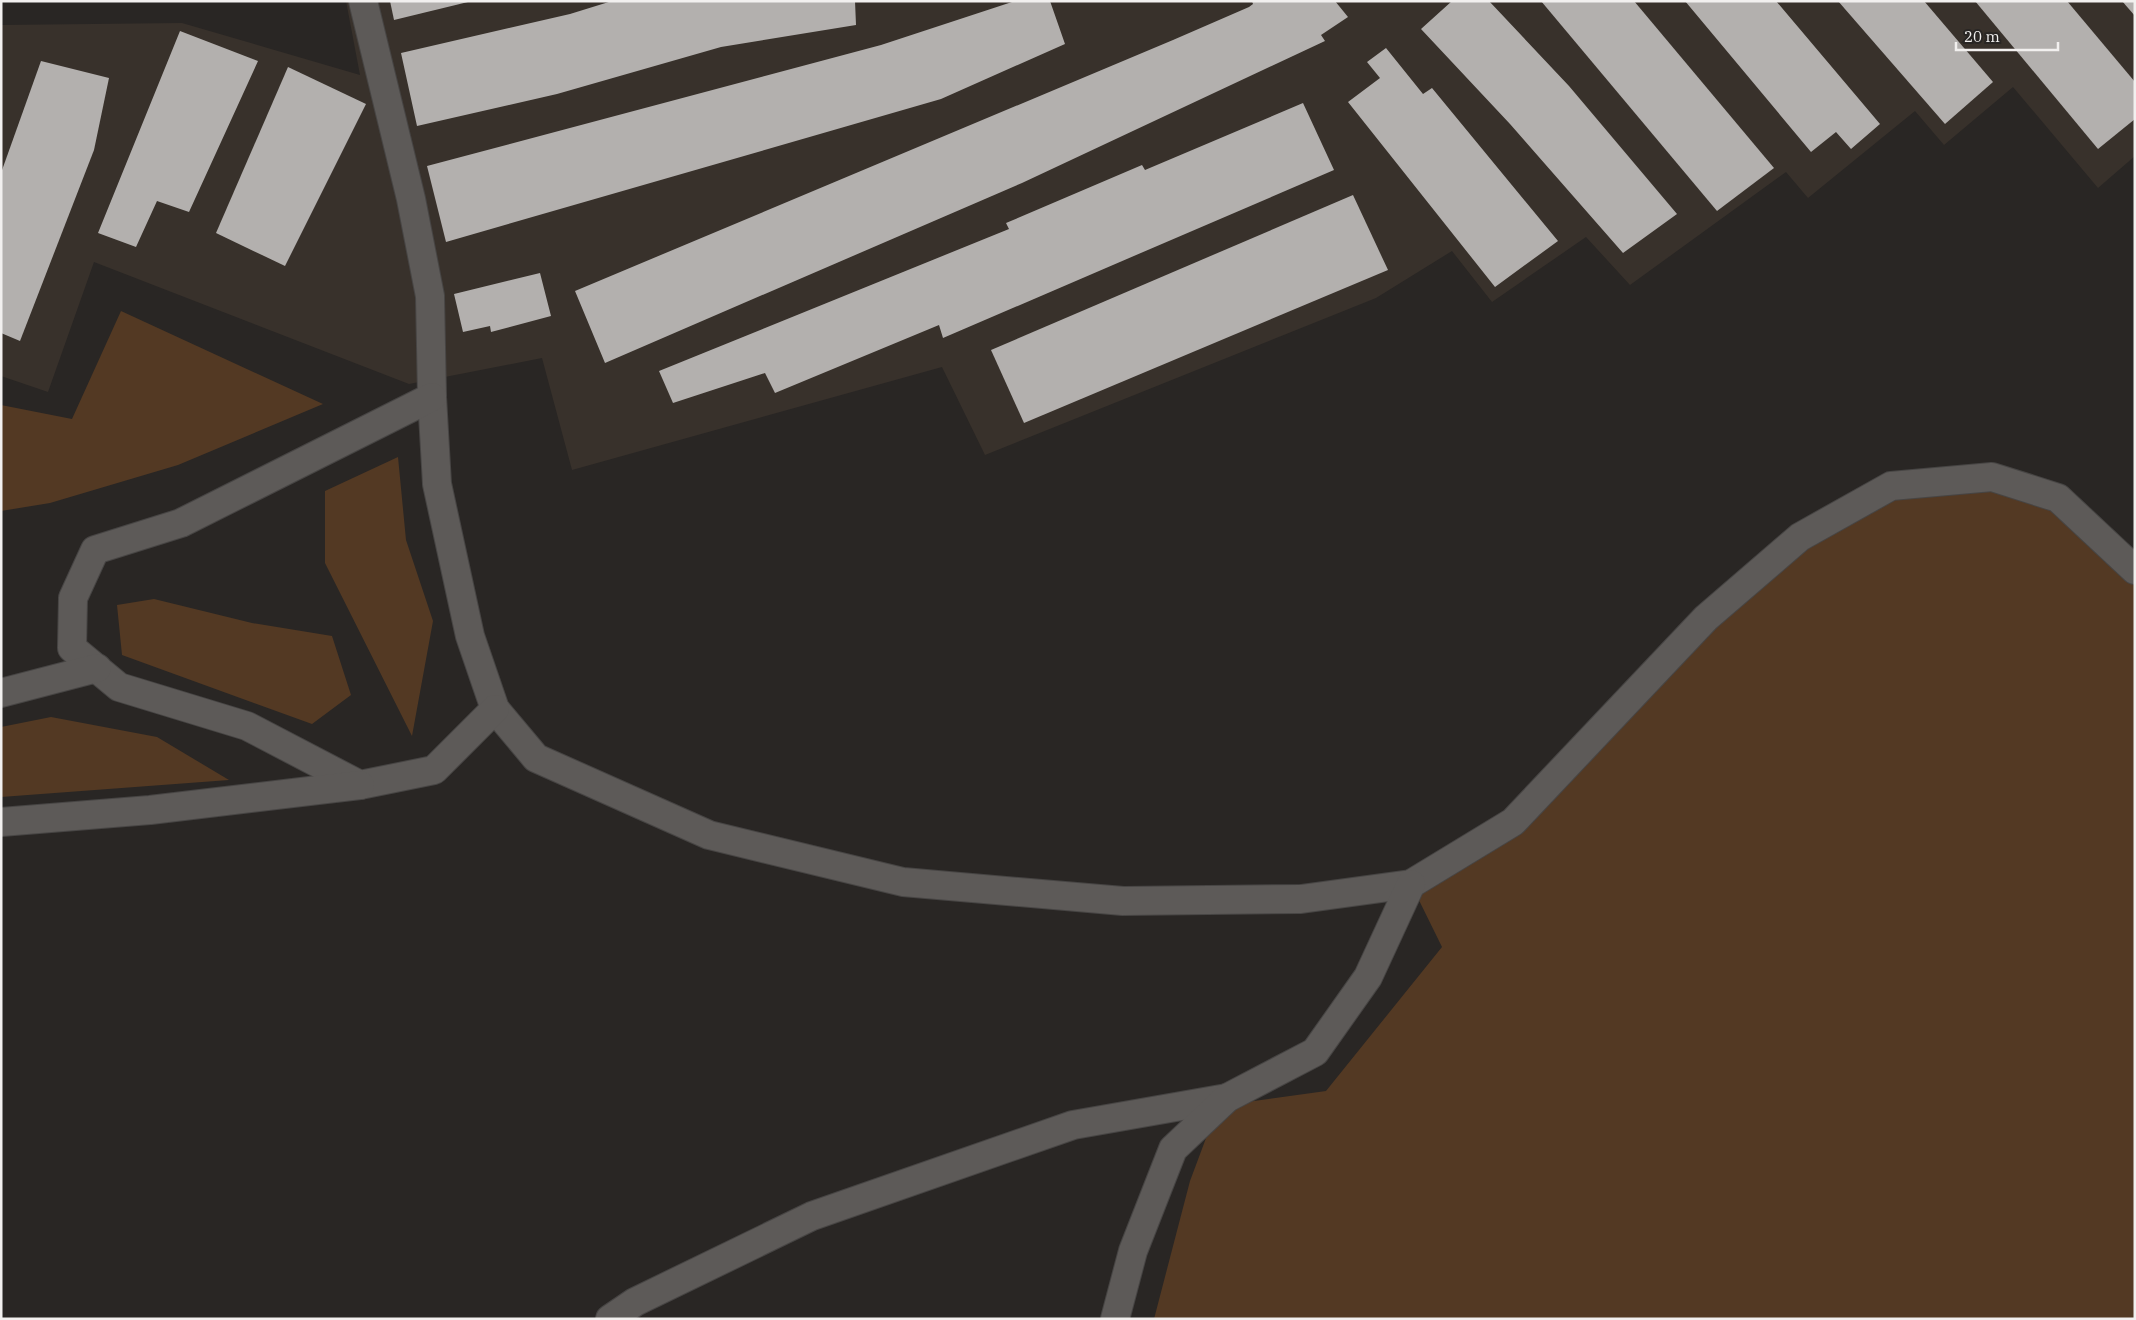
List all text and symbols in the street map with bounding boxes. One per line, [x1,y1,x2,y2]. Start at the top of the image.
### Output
scale bar [1956,20,2058,52]
text: 20 m [1964,27,2000,46]

